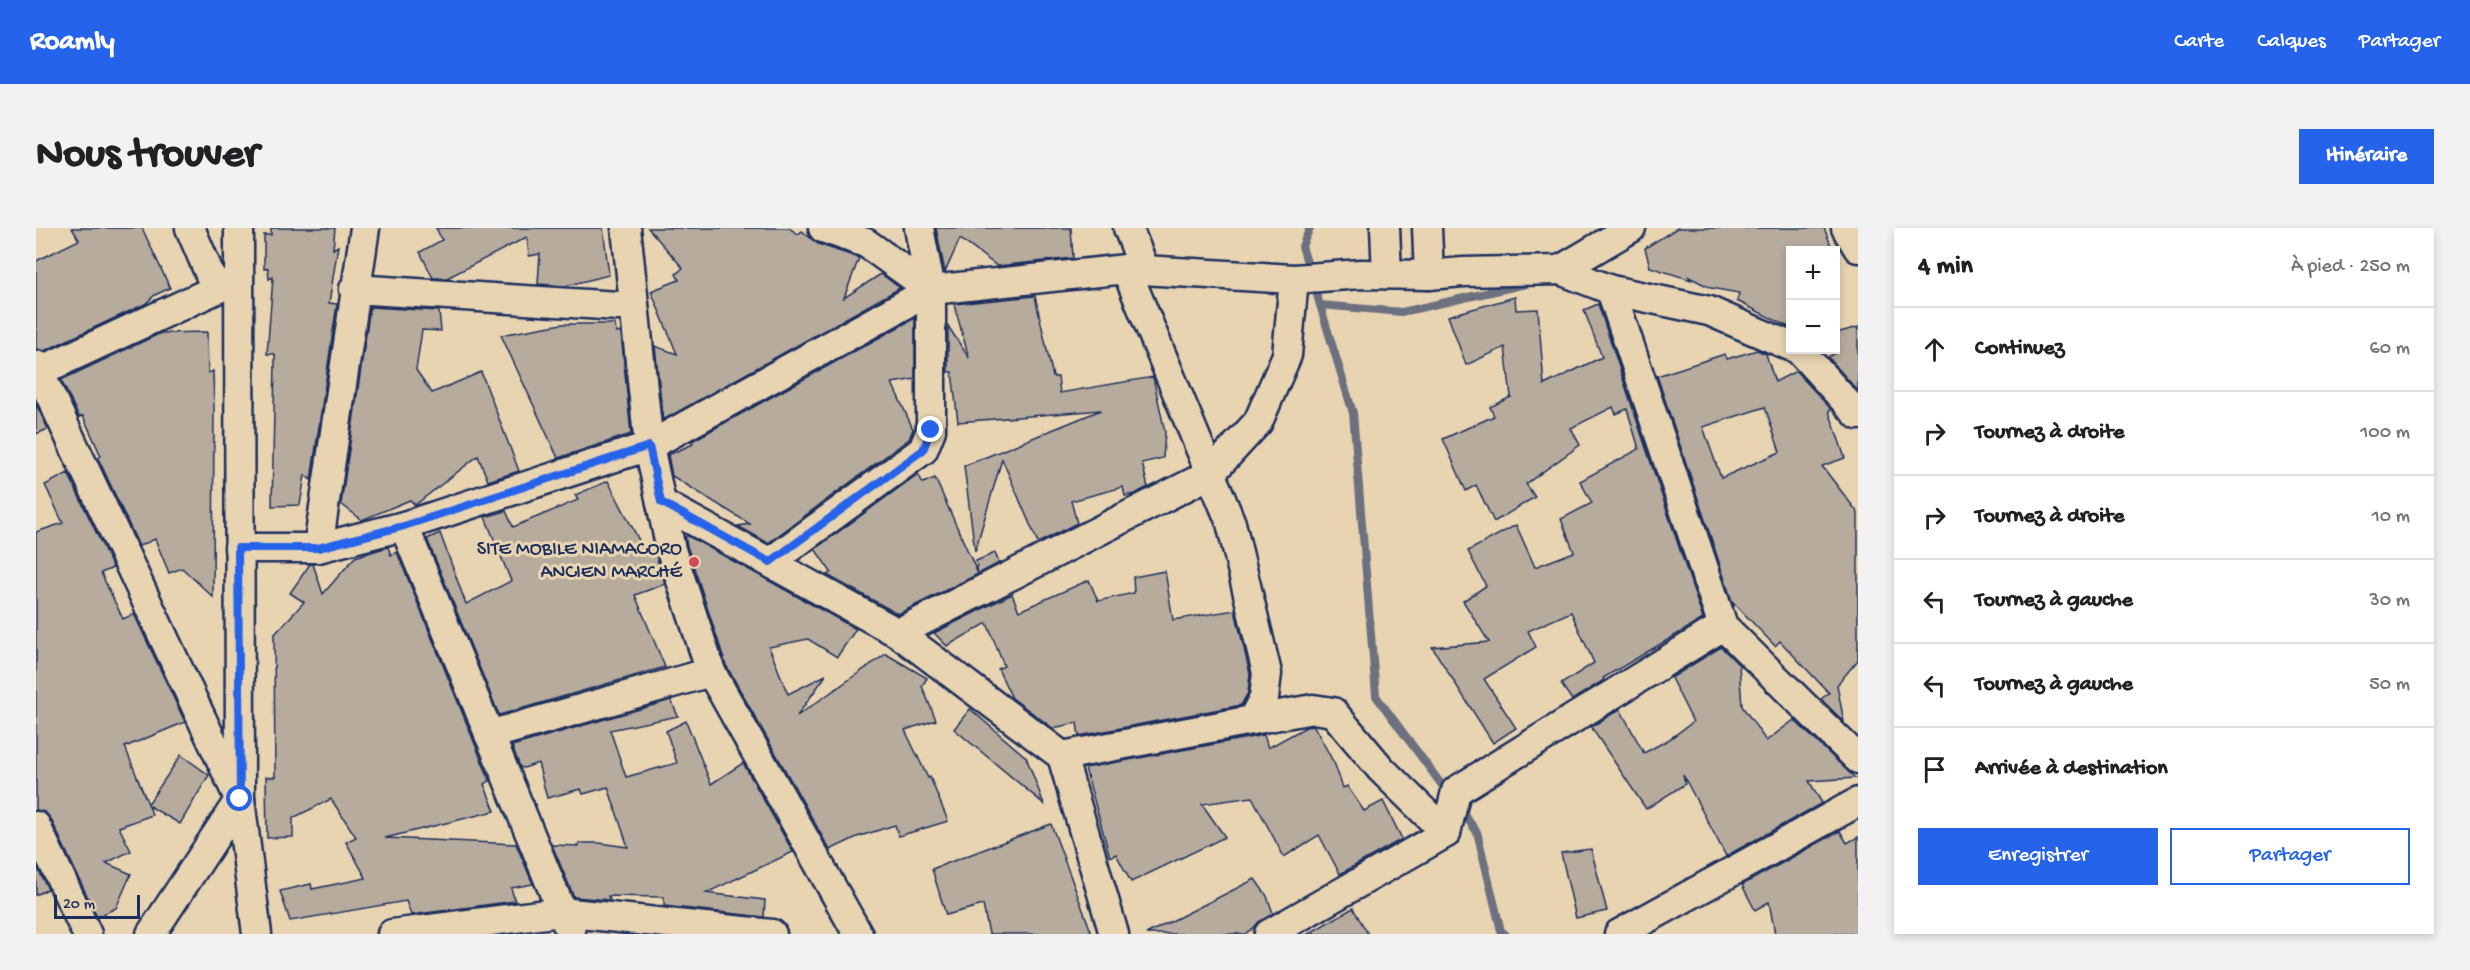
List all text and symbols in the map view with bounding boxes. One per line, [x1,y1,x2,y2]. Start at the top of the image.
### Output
text: Roamly [30,26,115,59]
text: Carte [2174,30,2224,55]
text: Calques [2257,30,2326,55]
text: Partager [2359,30,2440,55]
button: Itinéraire [2299,129,2434,184]
text: Nous trouver [36,132,259,181]
map controls [1786,246,1840,354]
button: + [1786,246,1840,300]
text: 4 min [1918,252,1973,283]
text: À pied · 250 m [2291,256,2410,279]
button: − [1786,300,1840,354]
icon: ahead [1918,333,1951,366]
text: Continuez [1975,336,2064,362]
text: 60 m [2370,338,2410,361]
route end [917,416,943,442]
icon: right [1918,417,1951,450]
text: Tournez à droite [1975,420,2124,446]
text: 100 m [2360,422,2410,445]
icon: right [1918,501,1951,534]
text: Tournez à droite [1975,504,2124,530]
text: 10 m [2372,506,2410,529]
place label: SITE MOBILE NIAMACORO ANCIEN MARCHÉ [477,539,684,585]
marker: SITE MOBILE NIAMACORO ANCIEN MARCHÉ [687,555,701,569]
icon: left [1918,585,1951,618]
text: Tournez à gauche [1975,588,2133,614]
text: 30 m [2369,590,2410,613]
icon: left [1918,669,1951,702]
text: Tournez à gauche [1975,672,2133,698]
text: 50 m [2369,674,2410,697]
icon: arrive [1918,753,1951,786]
text: Arrivée à destination [1975,756,2168,782]
route start [226,785,252,811]
button: Enregistrer [1918,828,2158,885]
button: Partager [2170,828,2410,885]
scale bar [54,892,140,920]
text: 20 m [63,896,95,915]

